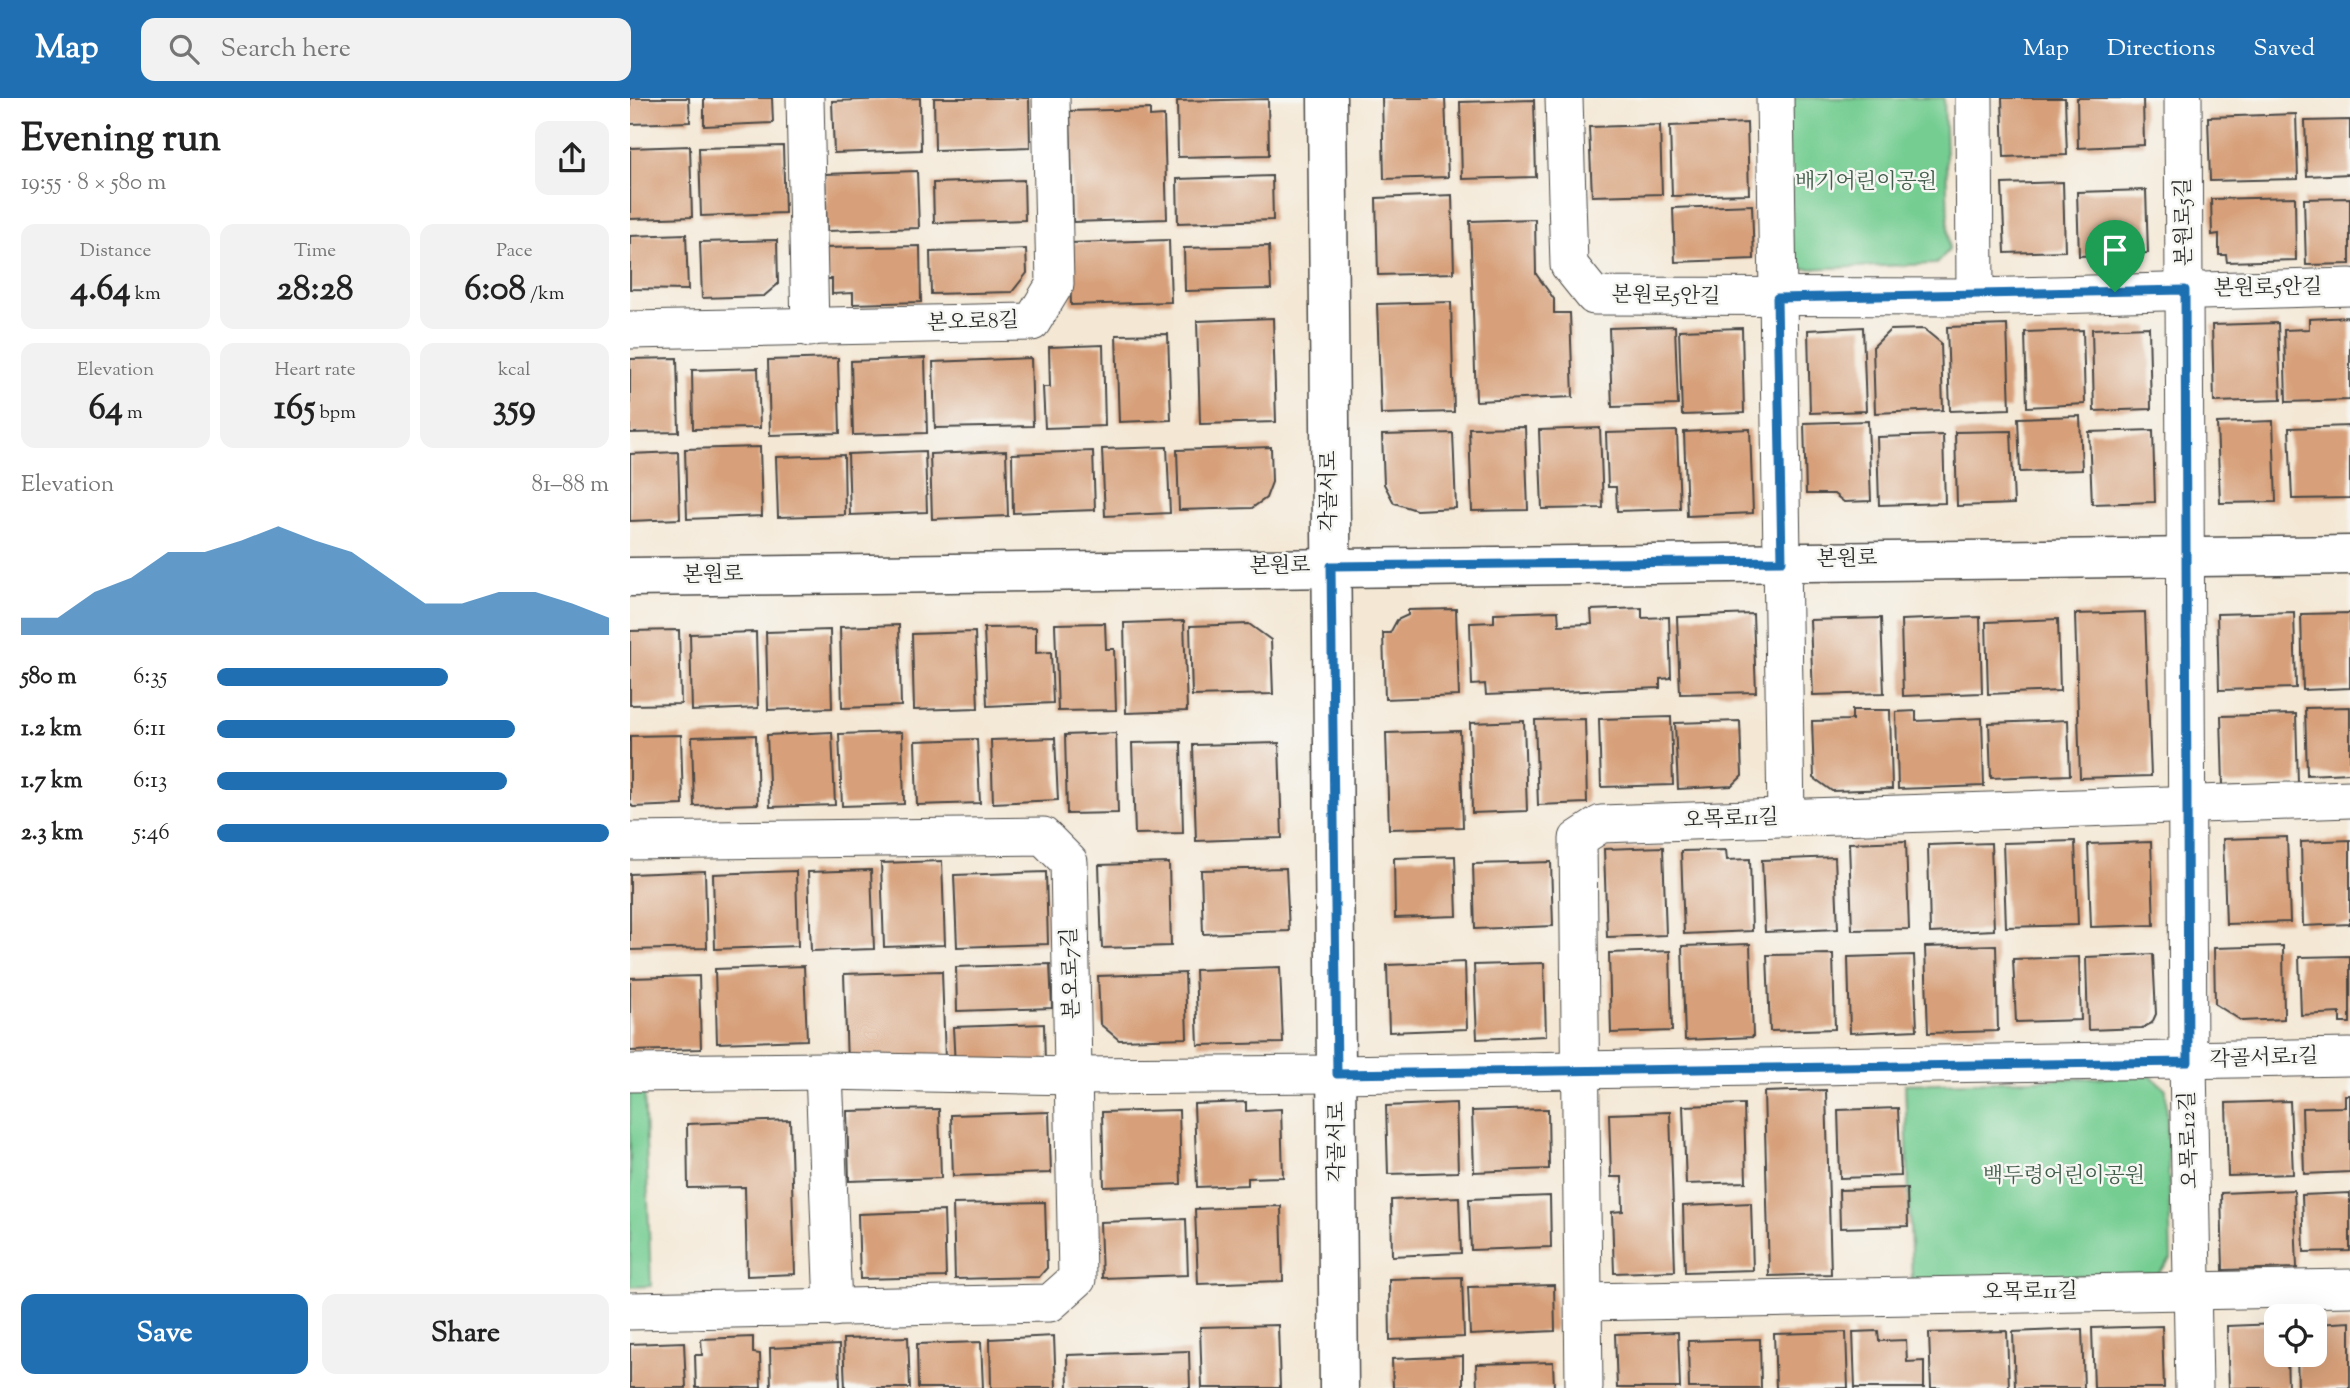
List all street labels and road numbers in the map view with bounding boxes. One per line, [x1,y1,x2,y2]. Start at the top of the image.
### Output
street label: 본원로5길 [2169,178,2201,266]
street label: 본원로5안길 [2213,273,2323,305]
street label: 본원로5안길 [1611,281,1721,313]
street label: 본오로8길 [927,306,1019,340]
street label: 각골서로 [1315,450,1345,532]
street label: 본원로 [1816,544,1878,576]
street label: 본원로 [1249,551,1311,583]
street label: 본원로 [682,560,744,592]
street label: 오목로11길 [1683,803,1779,837]
street label: 본오로7길 [1055,927,1089,1019]
street label: 각골서로1길 [2209,1042,2319,1076]
street label: 오목로12길 [2173,1090,2207,1190]
street label: 각골서로 [1323,1101,1353,1183]
street label: 오목로11길 [1982,1277,2078,1309]

